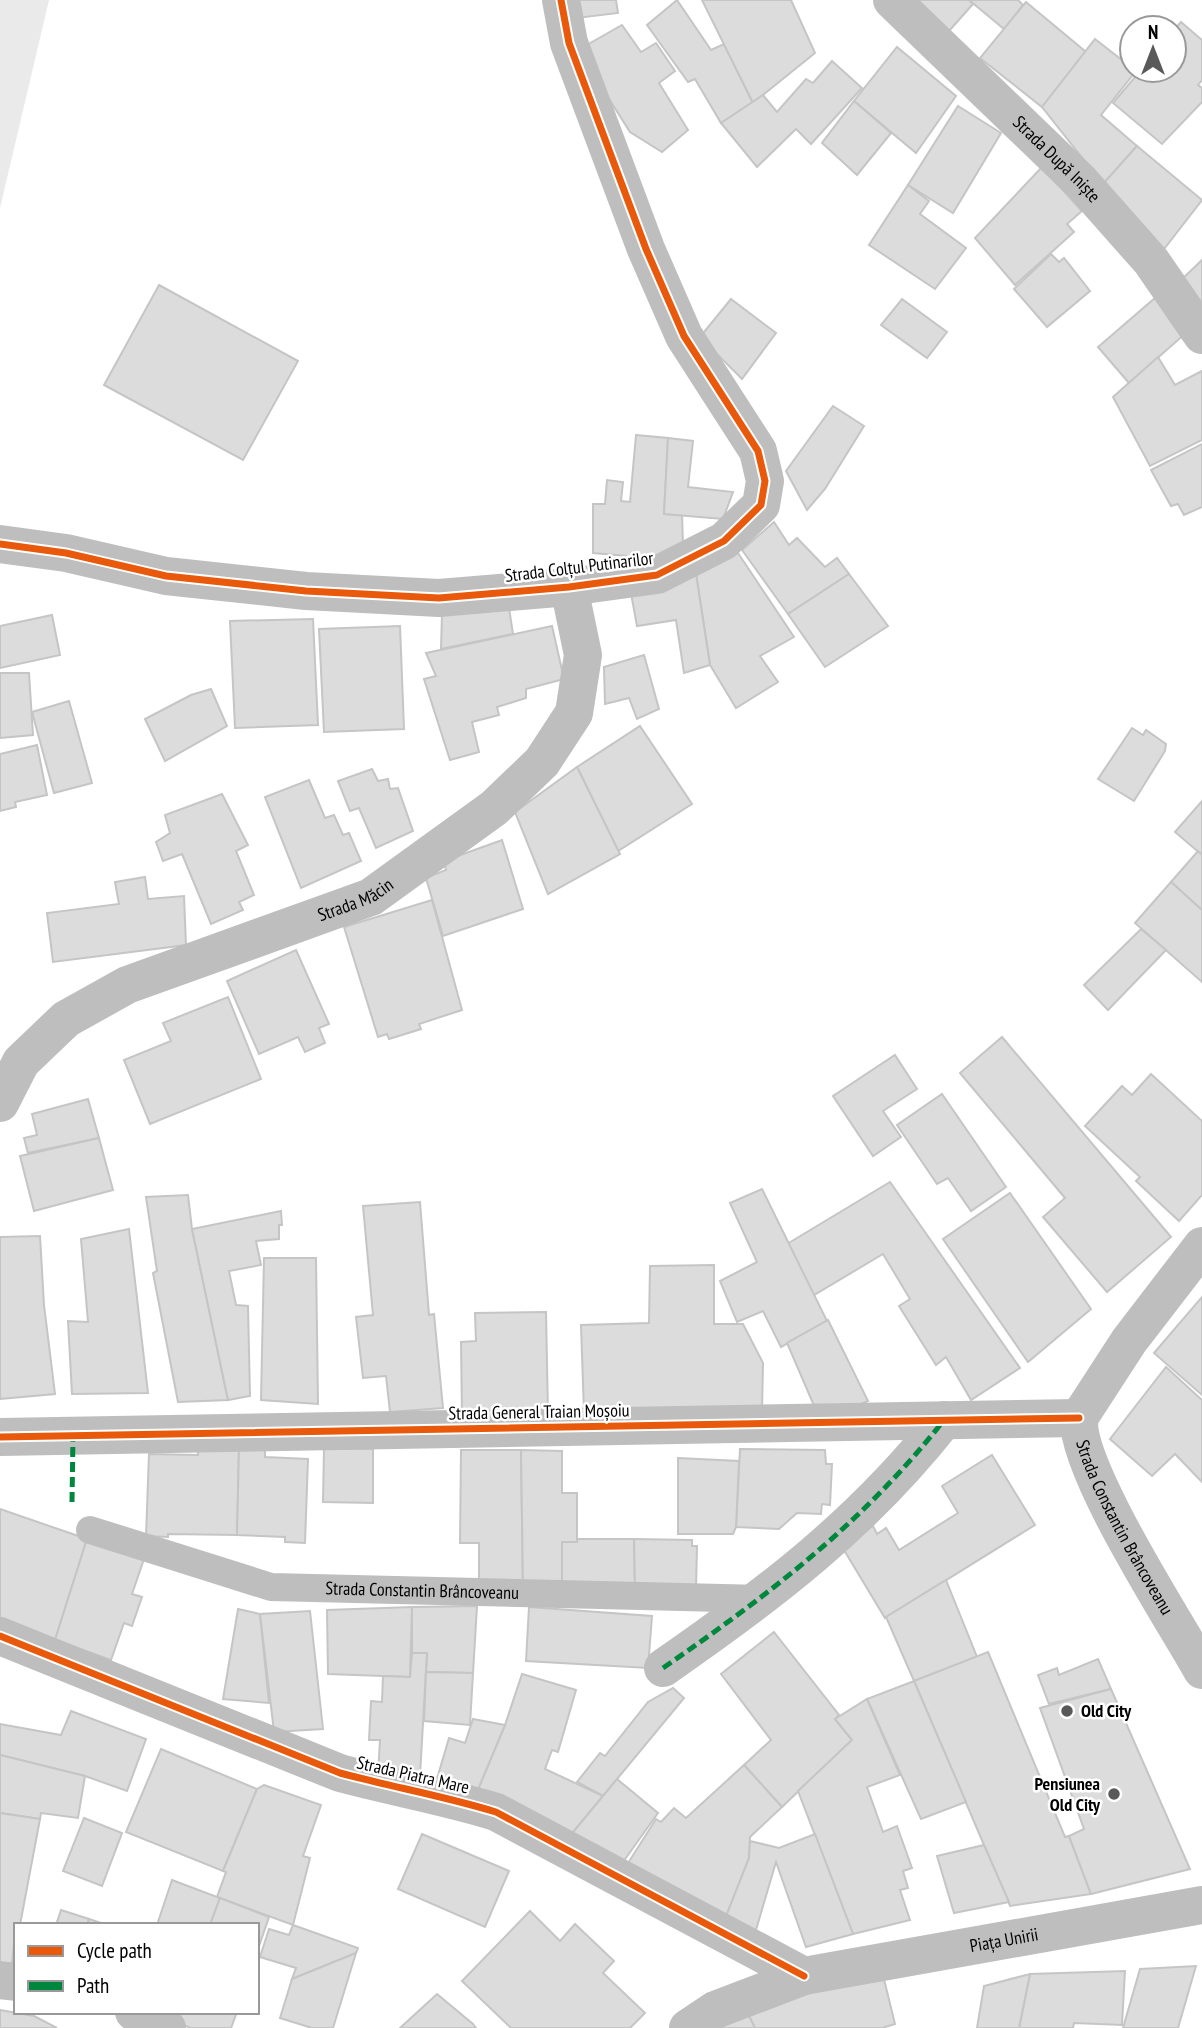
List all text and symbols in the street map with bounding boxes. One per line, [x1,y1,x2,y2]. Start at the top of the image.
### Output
north arrow [1118,14,1188,84]
text: N [1148,20,1158,44]
street label: Strada După Iniște [1008,111,1106,207]
street label: Strada Colțul Putinarilor [503,546,654,587]
street label: Strada Măcin [314,873,397,926]
street label: Strada General Traian Moșoiu [448,1398,630,1425]
street label: Strada Constantin Brâncoveanu [1071,1437,1179,1619]
street label: Strada Constantin Brâncoveanu [325,1576,519,1604]
place label: Old City [1081,1699,1132,1722]
marker: Old City [1059,1703,1075,1719]
street label: Strada Piatra Mare [355,1750,472,1799]
place label: Pensiunea Old City [1035,1772,1101,1816]
marker: Pensiunea Old City [1106,1786,1122,1802]
street label: Piața Unirii [968,1922,1040,1957]
legend [14,1923,259,2014]
text: Cycle path [77,1937,152,1964]
text: Path [77,1972,109,1999]

